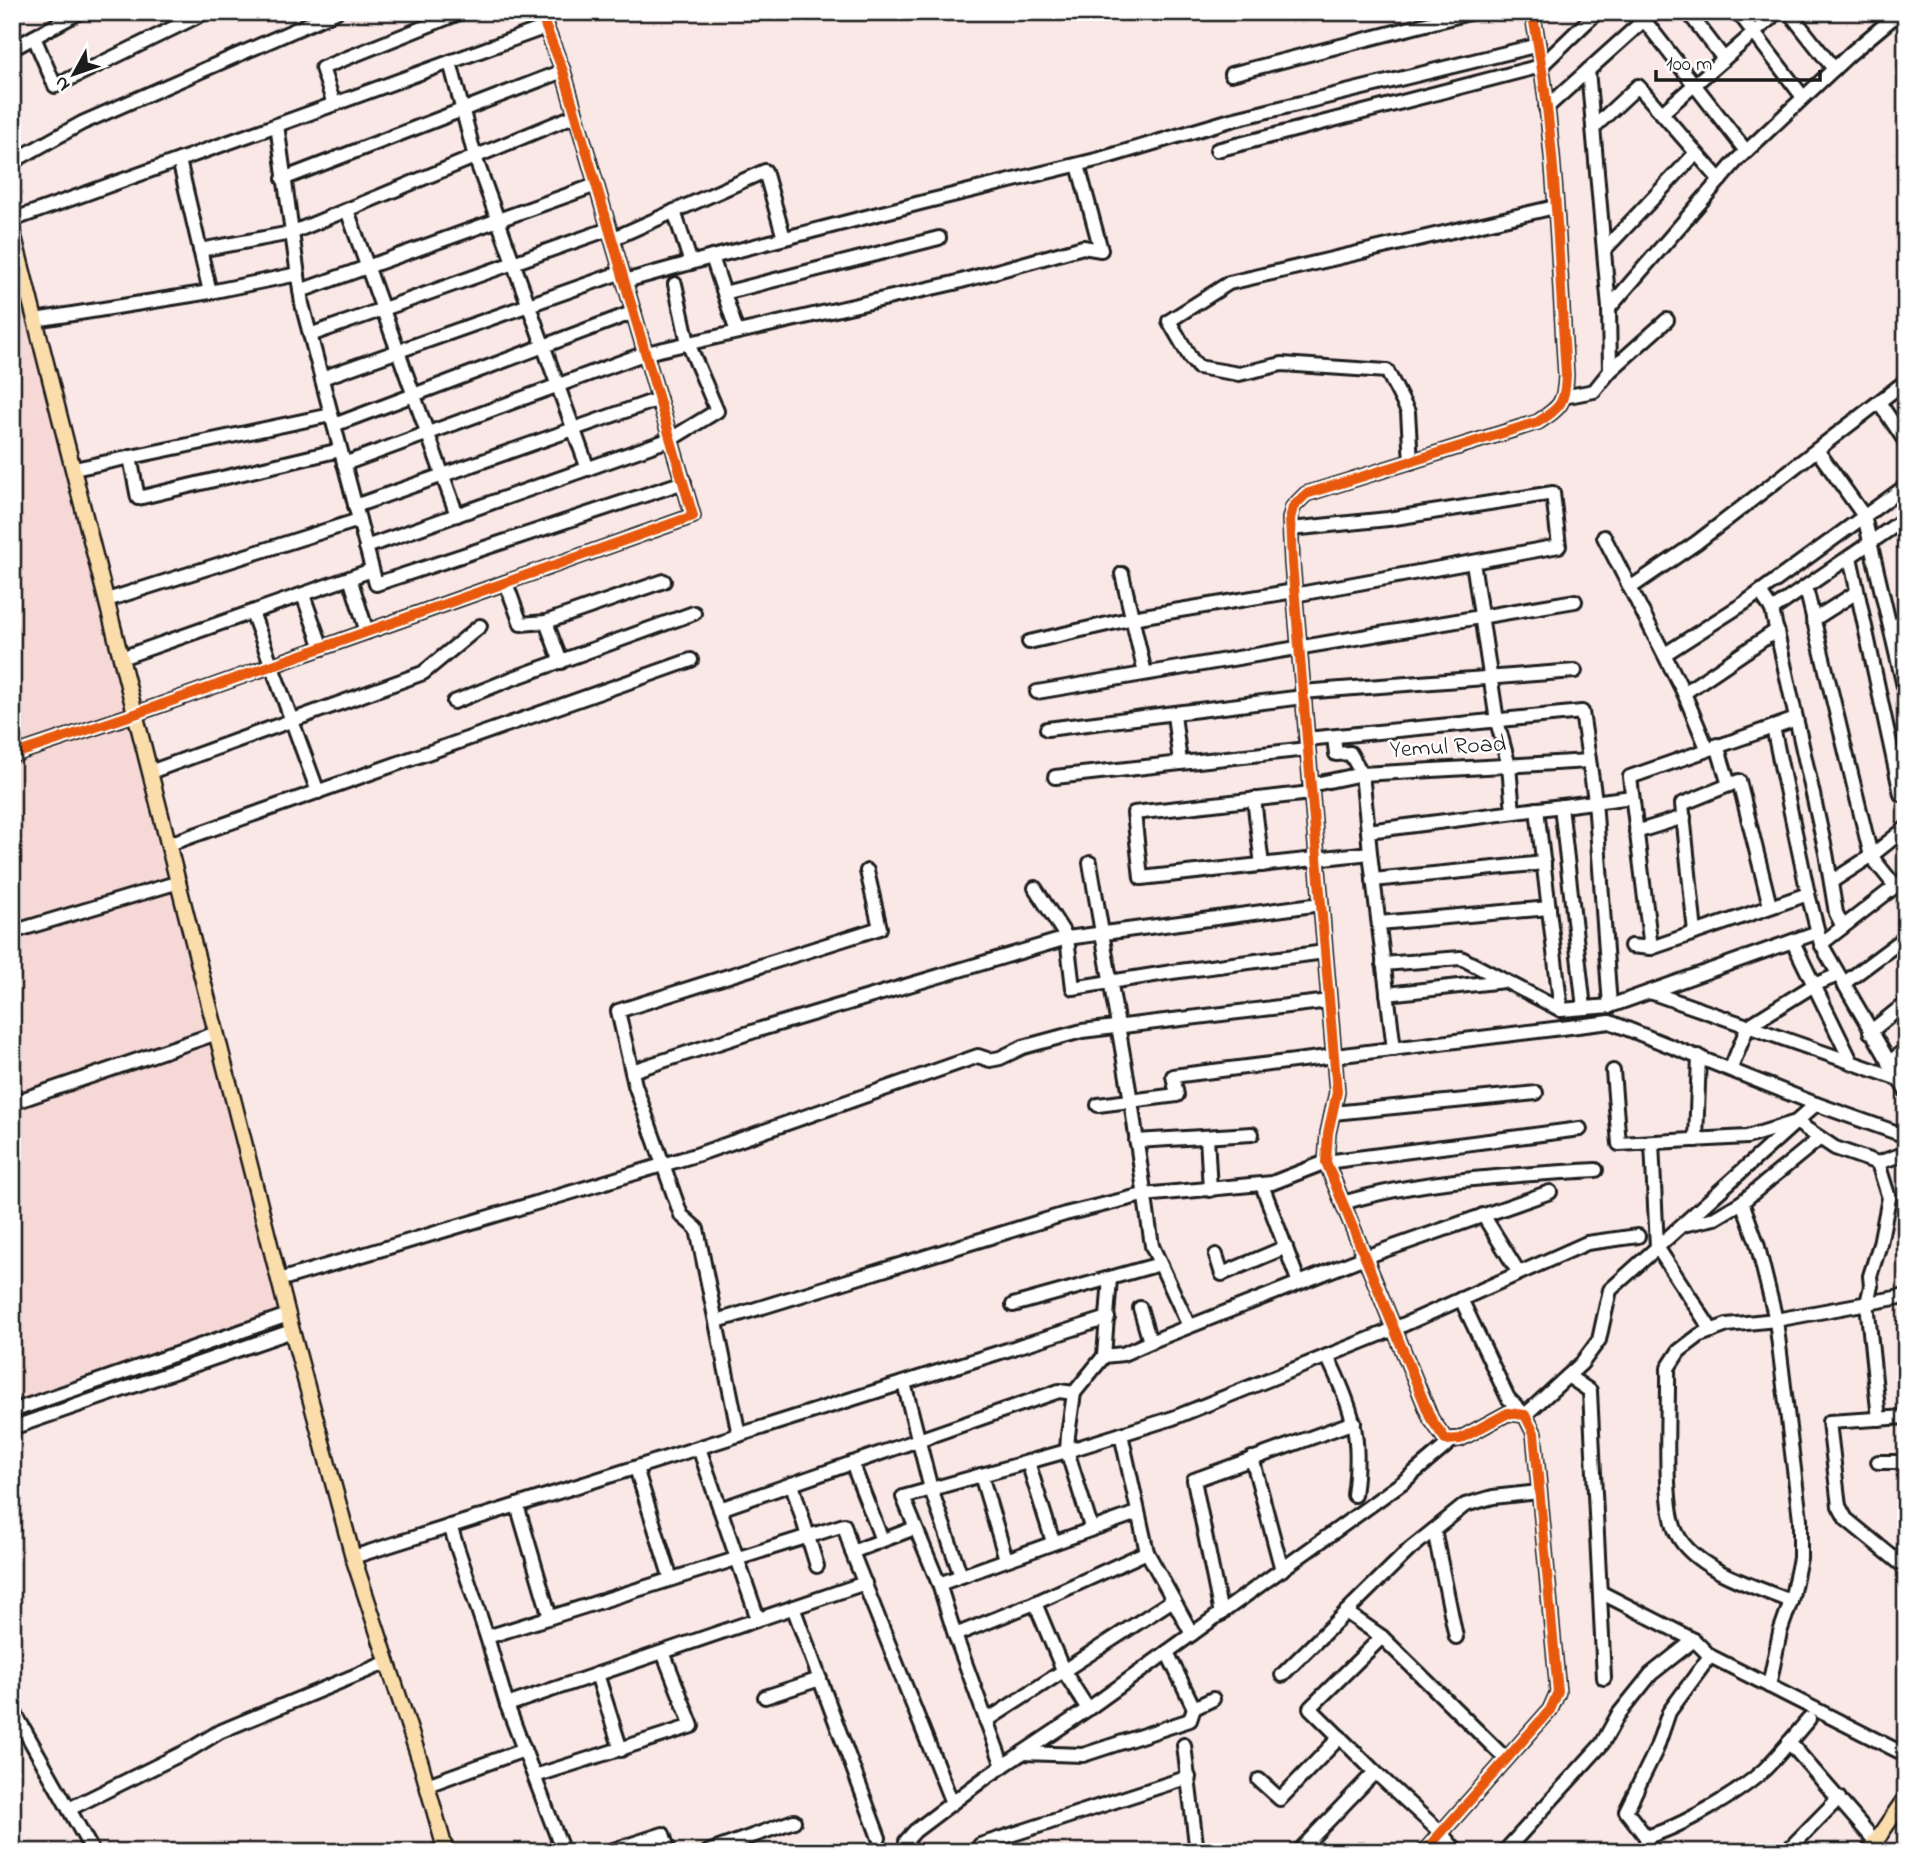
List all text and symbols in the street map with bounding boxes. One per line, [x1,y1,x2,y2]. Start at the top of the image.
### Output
north arrow [38,38,108,108]
scale bar [1656,38,1820,82]
text: 100 m [1666,50,1712,80]
text: N [48,70,77,97]
street label: Yemul Road [1389,727,1507,769]

